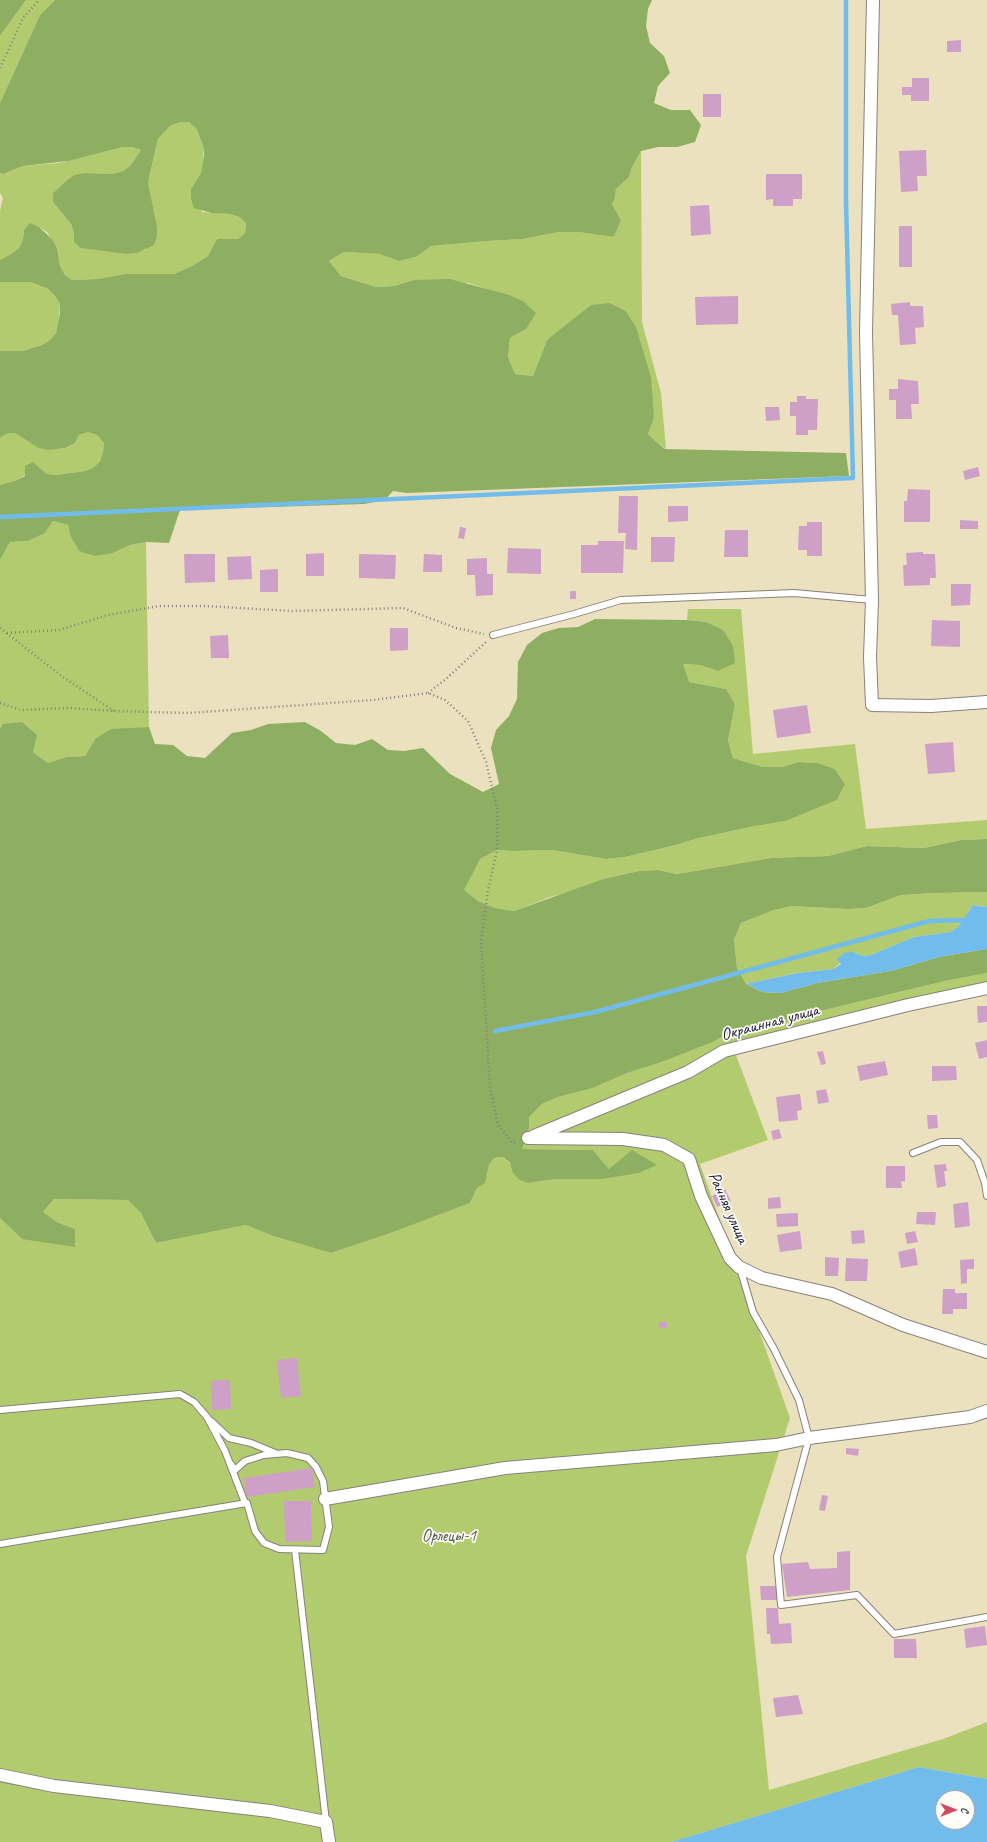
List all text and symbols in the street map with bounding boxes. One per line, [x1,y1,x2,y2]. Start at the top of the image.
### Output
street label: Окраинная улица [719,1000,821,1046]
street label: Ранняя улица [703,1169,753,1247]
park label: Орлецы-1 [422,1527,476,1547]
north arrow [935,1790,975,1830]
text: С [959,1807,973,1813]

